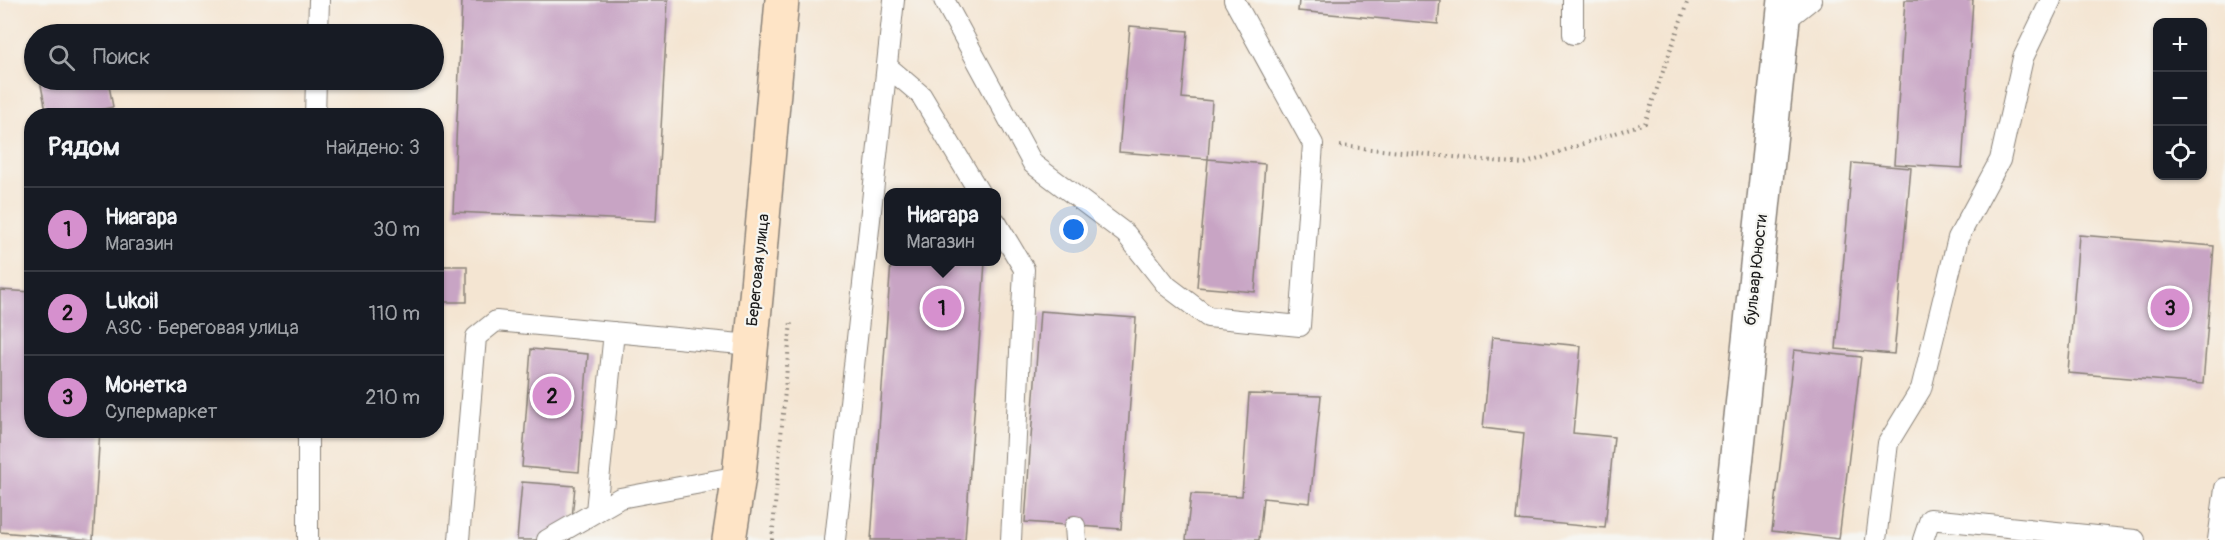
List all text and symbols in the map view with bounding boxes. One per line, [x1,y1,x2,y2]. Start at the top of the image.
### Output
map controls [2153,18,2207,180]
button: + [2153,18,2207,72]
search box [24,24,444,90]
icon: search [45,41,78,74]
text: Поиск [93,43,150,71]
button: − [2153,72,2207,126]
button: locate [2153,126,2207,180]
text: Рядом [48,131,120,163]
text: Найдено: 3 [325,135,420,160]
popup [884,188,1001,266]
text: Ниагара [906,201,979,229]
text: Ниагара [105,203,177,231]
street label: Береговая улица [742,213,774,327]
street label: бульвар Юности [1740,214,1772,326]
your location [1059,215,1088,244]
text: 1 [64,217,71,242]
text: 30 m [373,217,420,242]
text: Магазин [906,229,975,254]
text: Магазин [105,231,173,256]
pin: 1 [922,286,962,330]
pin: 3 [2150,286,2190,330]
text: Lukoil [105,287,159,315]
text: 2 [62,301,73,326]
text: 110 m [369,301,420,326]
text: АЗС · Береговая улица [105,315,299,340]
text: Монетка [105,371,187,399]
pin: 2 [532,374,572,418]
text: 3 [62,385,73,410]
text: 210 m [365,385,420,410]
text: Супермаркет [105,399,217,424]

